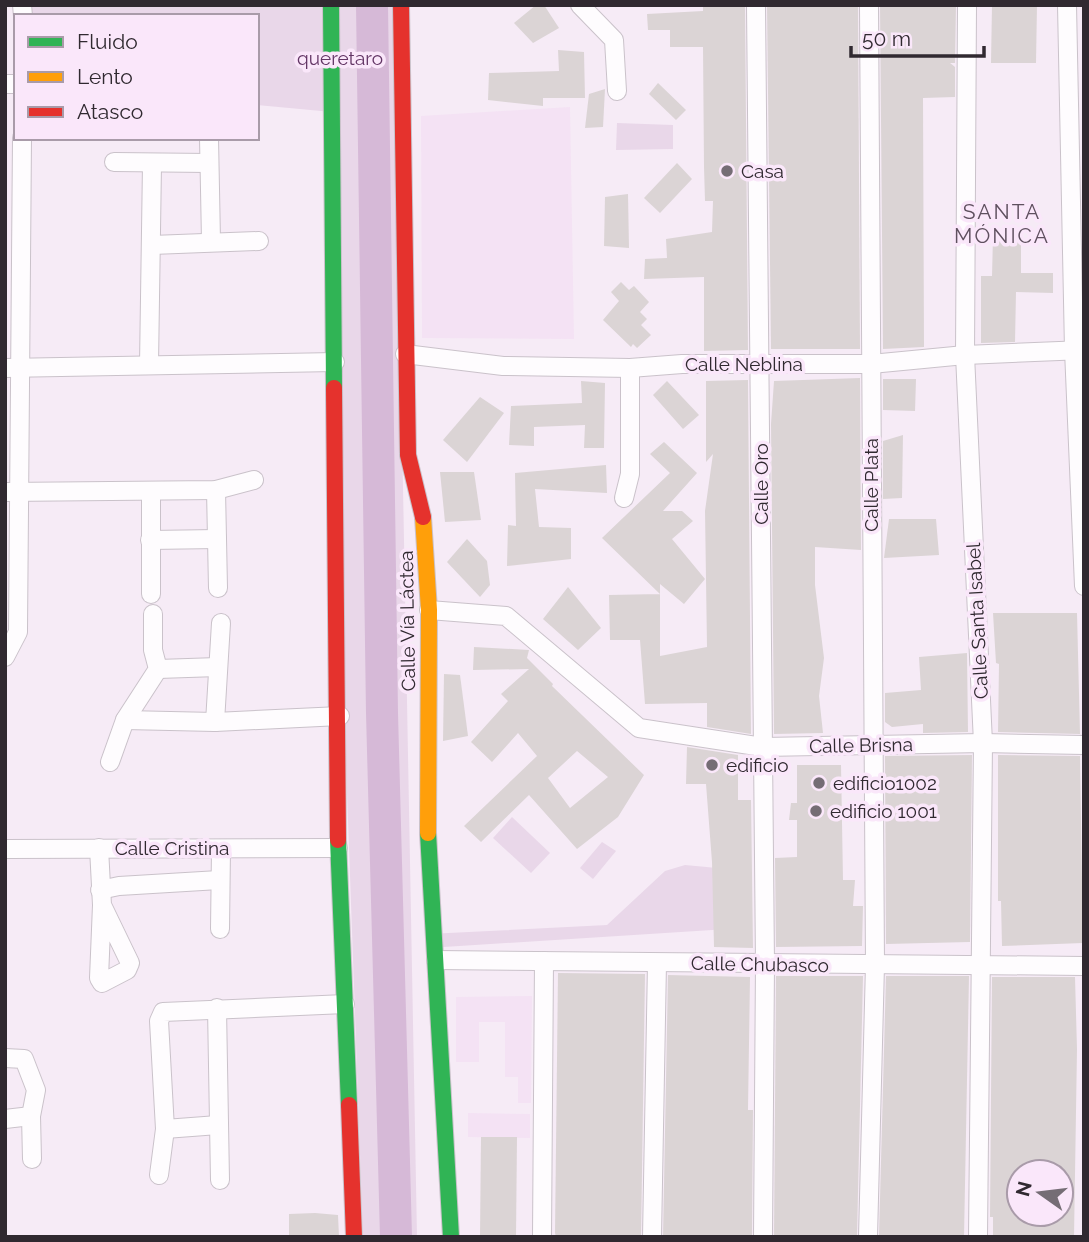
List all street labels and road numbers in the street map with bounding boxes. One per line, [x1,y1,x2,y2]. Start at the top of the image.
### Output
street label: Calle Neblina [685,353,803,375]
street label: Calle Plata [860,438,882,532]
street label: Calle Oro [750,443,772,525]
street label: Calle Santa Isabel [962,542,992,700]
street label: Calle Vía Láctea [395,550,419,692]
street label: Calle Brisna [809,733,913,757]
street label: Calle Cristina [115,837,229,859]
street label: Calle Chubasco [691,952,829,976]

